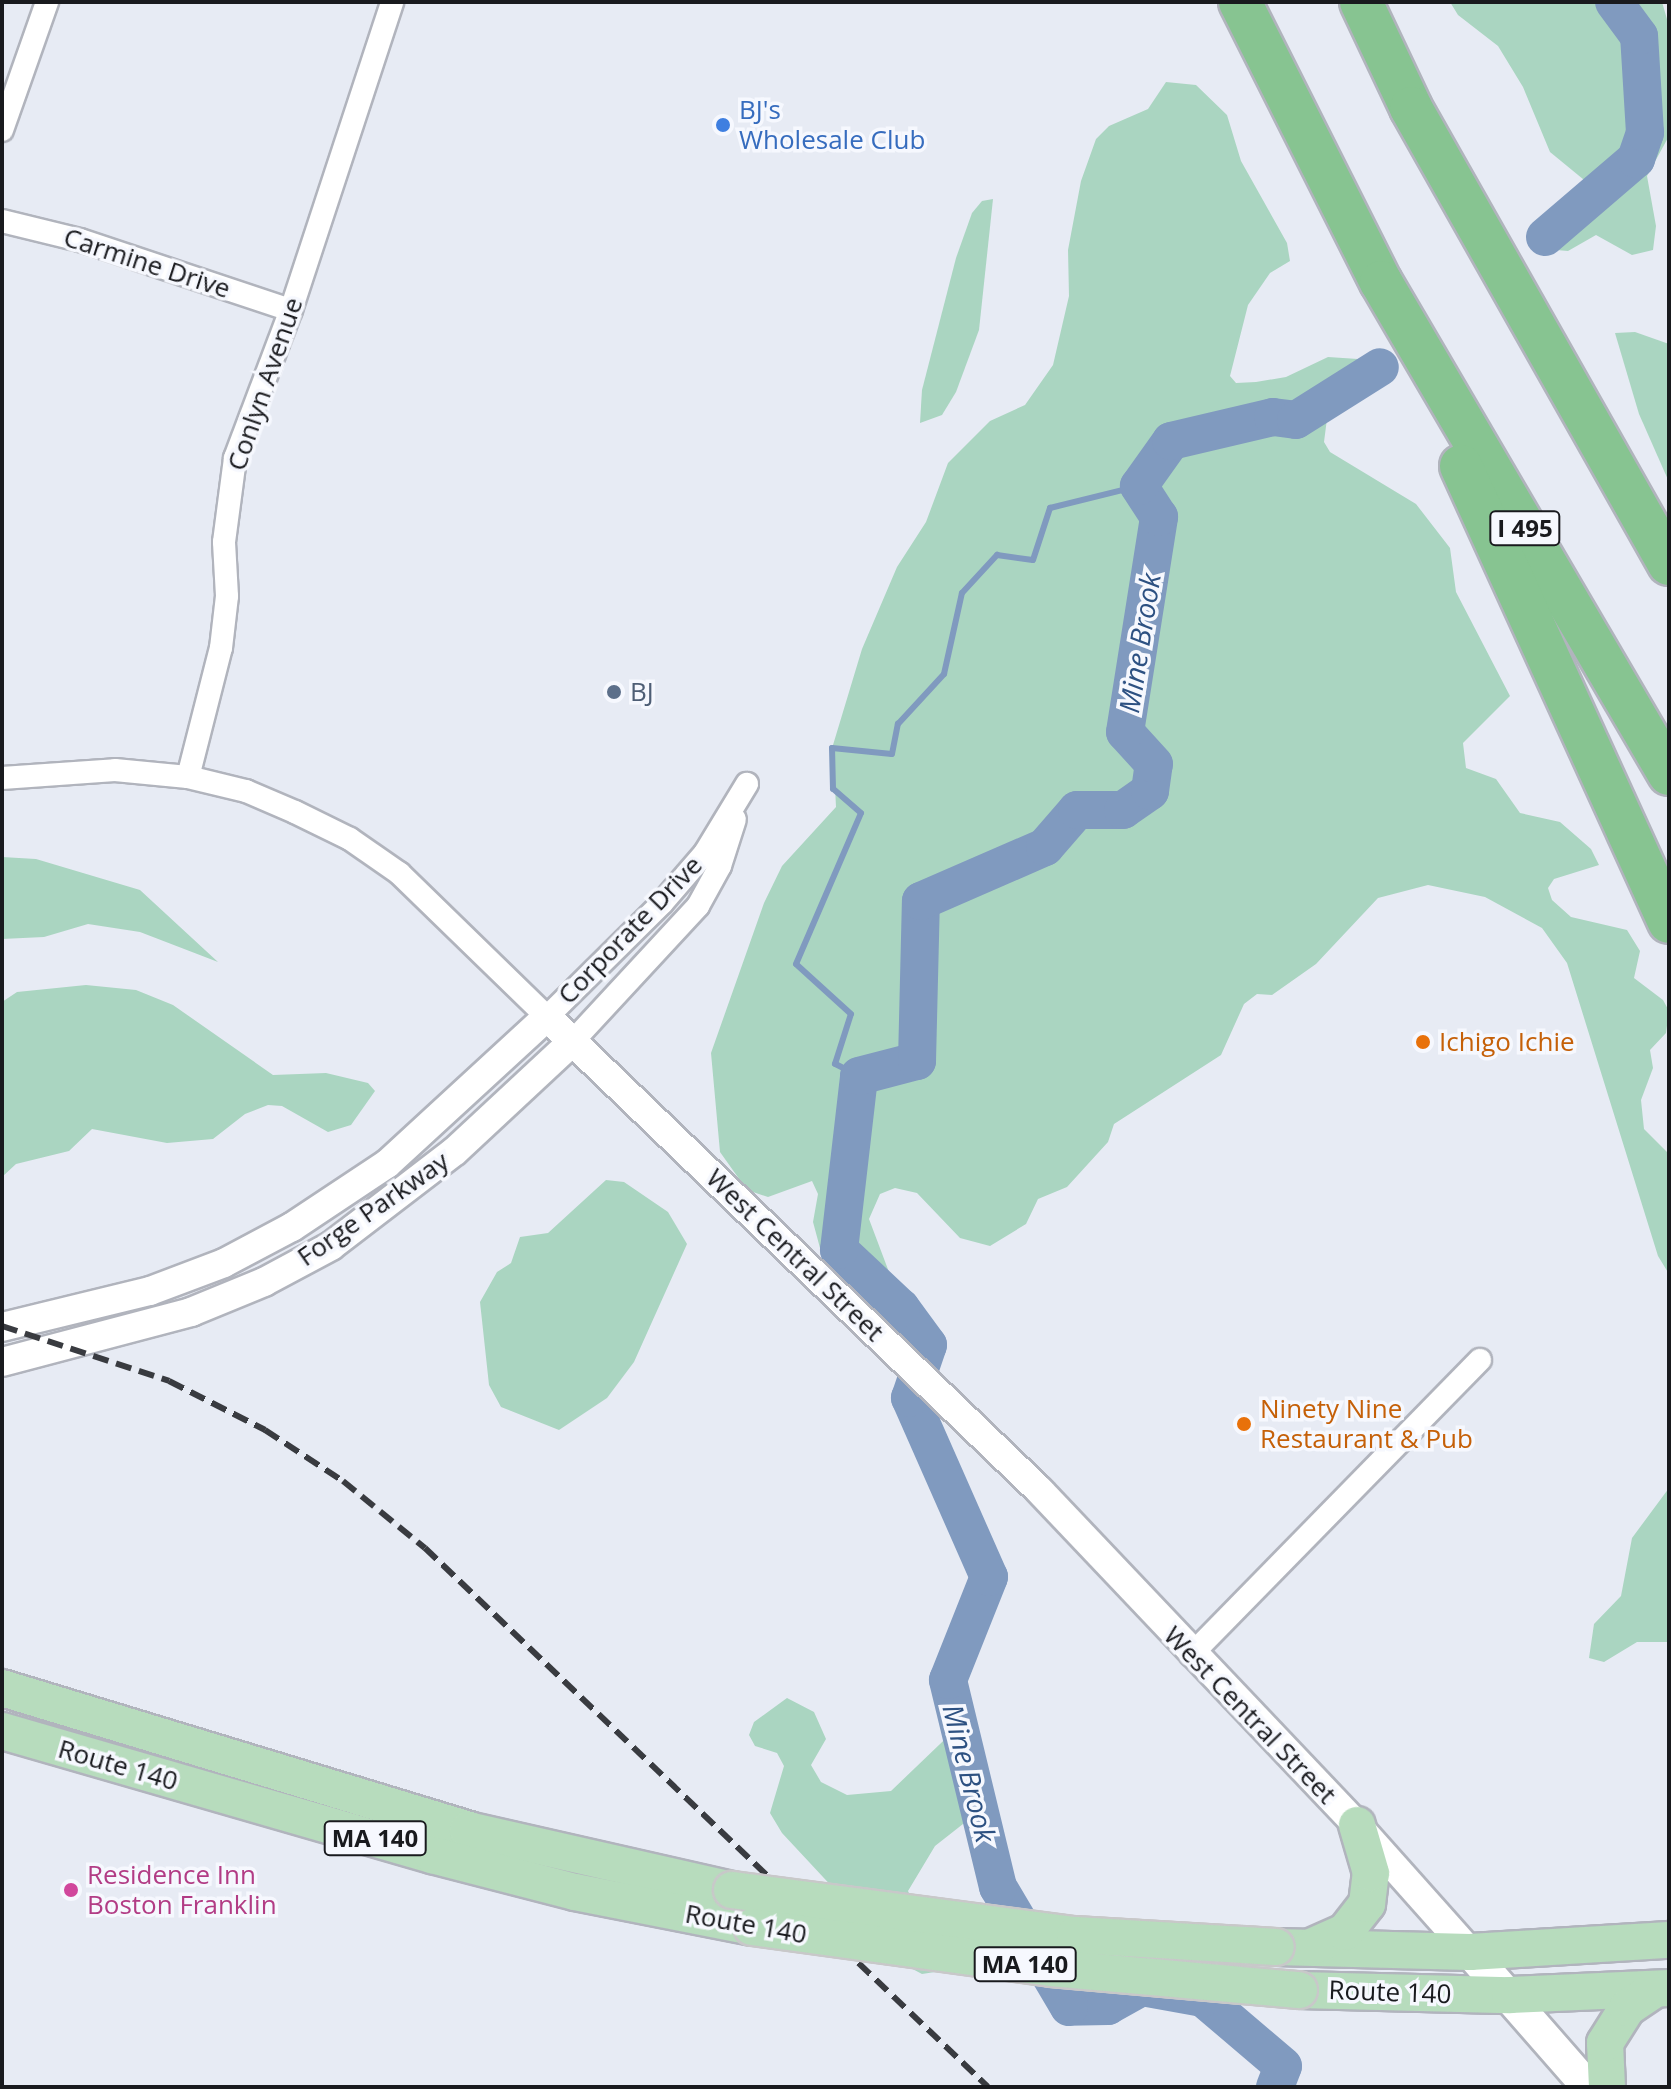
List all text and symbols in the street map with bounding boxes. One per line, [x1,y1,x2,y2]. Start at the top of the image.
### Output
place label: BJ's Wholesale Club [739,94,925,156]
marker: BJ's Wholesale Club [714,116,732,134]
street label: Carmine Drive [60,221,234,305]
street label: Conlyn Avenue [221,293,309,475]
road number: I 495 [1489,508,1561,548]
water label: Mine Brook [1111,571,1167,715]
place label: BJ [630,676,654,708]
marker: BJ [605,683,623,701]
street label: Corporate Drive [552,850,708,1010]
place label: Ichigo Ichie [1439,1026,1575,1058]
marker: Ichigo Ichie [1414,1033,1432,1051]
street label: Forge Parkway [291,1145,455,1273]
street label: West Central Street [700,1162,890,1348]
place label: Ninety Nine Restaurant & Pub [1260,1393,1473,1454]
marker: Ninety Nine Restaurant & Pub [1235,1415,1253,1433]
street label: West Central Street [1157,1620,1343,1810]
water label: Mine Brook [937,1701,1003,1845]
street label: Route 140 [55,1733,181,1797]
road number: MA 140 [323,1818,427,1858]
place label: Residence Inn Boston Franklin [87,1859,277,1920]
marker: Residence Inn Boston Franklin [62,1881,80,1899]
street label: Route 140 [683,1898,809,1950]
road number: MA 140 [973,1944,1077,1984]
street label: Route 140 [1328,1974,1452,2010]

